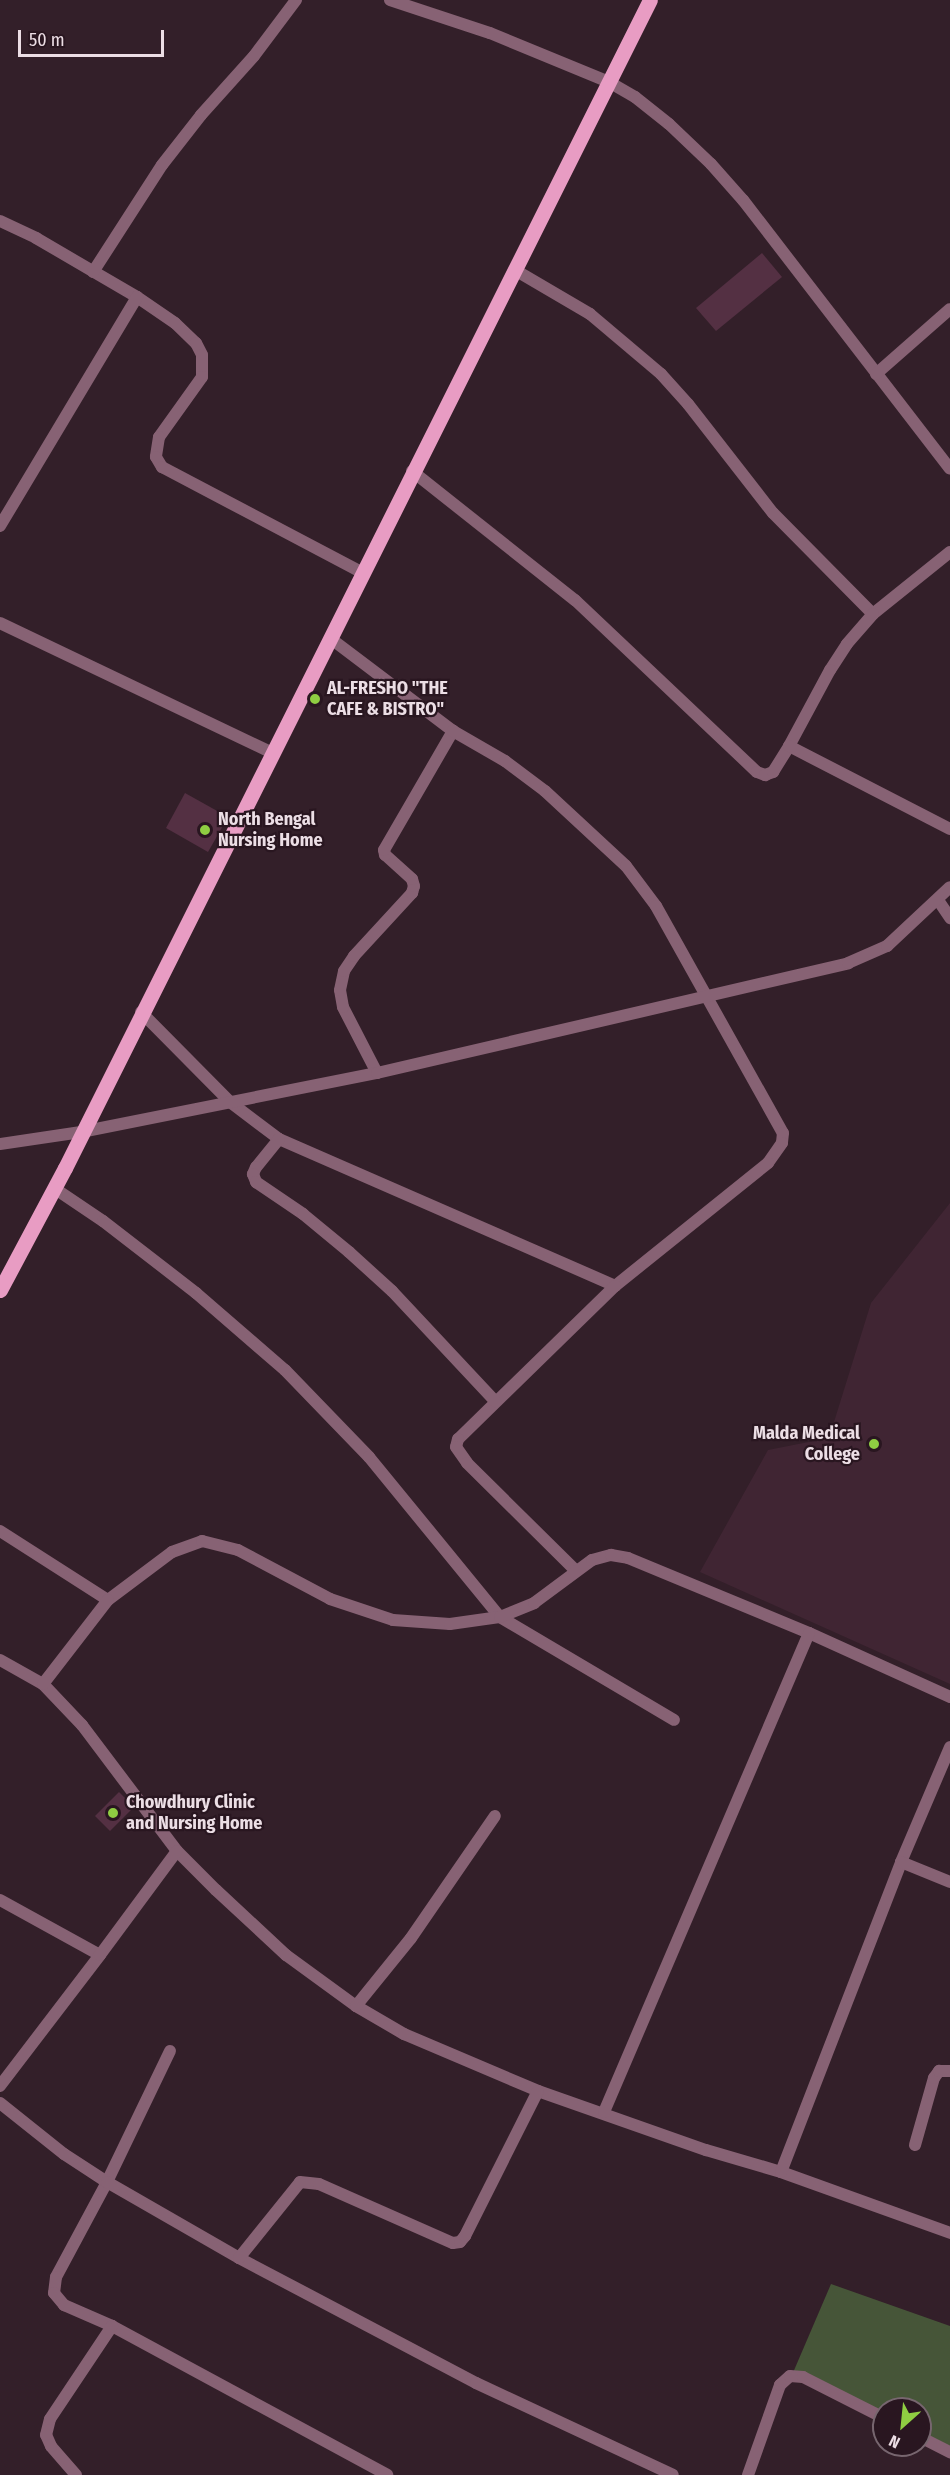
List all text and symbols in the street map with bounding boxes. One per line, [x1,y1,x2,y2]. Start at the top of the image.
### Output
scale bar [21,18,166,56]
text: 50 m [29,29,65,51]
place label: AL-FRESHO "THE CAFE & BISTRO" [327,678,448,720]
marker: AL-FRESHO "THE CAFE & BISTRO" [308,692,322,706]
place label: North Bengal Nursing Home [218,809,323,852]
marker: North Bengal Nursing Home [196,821,214,839]
place label: Malda Medical College [753,1423,860,1466]
marker: Malda Medical College [865,1435,883,1453]
place label: Chowdhury Clinic and Nursing Home [126,1792,262,1834]
marker: Chowdhury Clinic and Nursing Home [104,1804,122,1822]
north arrow [872,2397,932,2457]
text: N [886,2431,903,2452]

